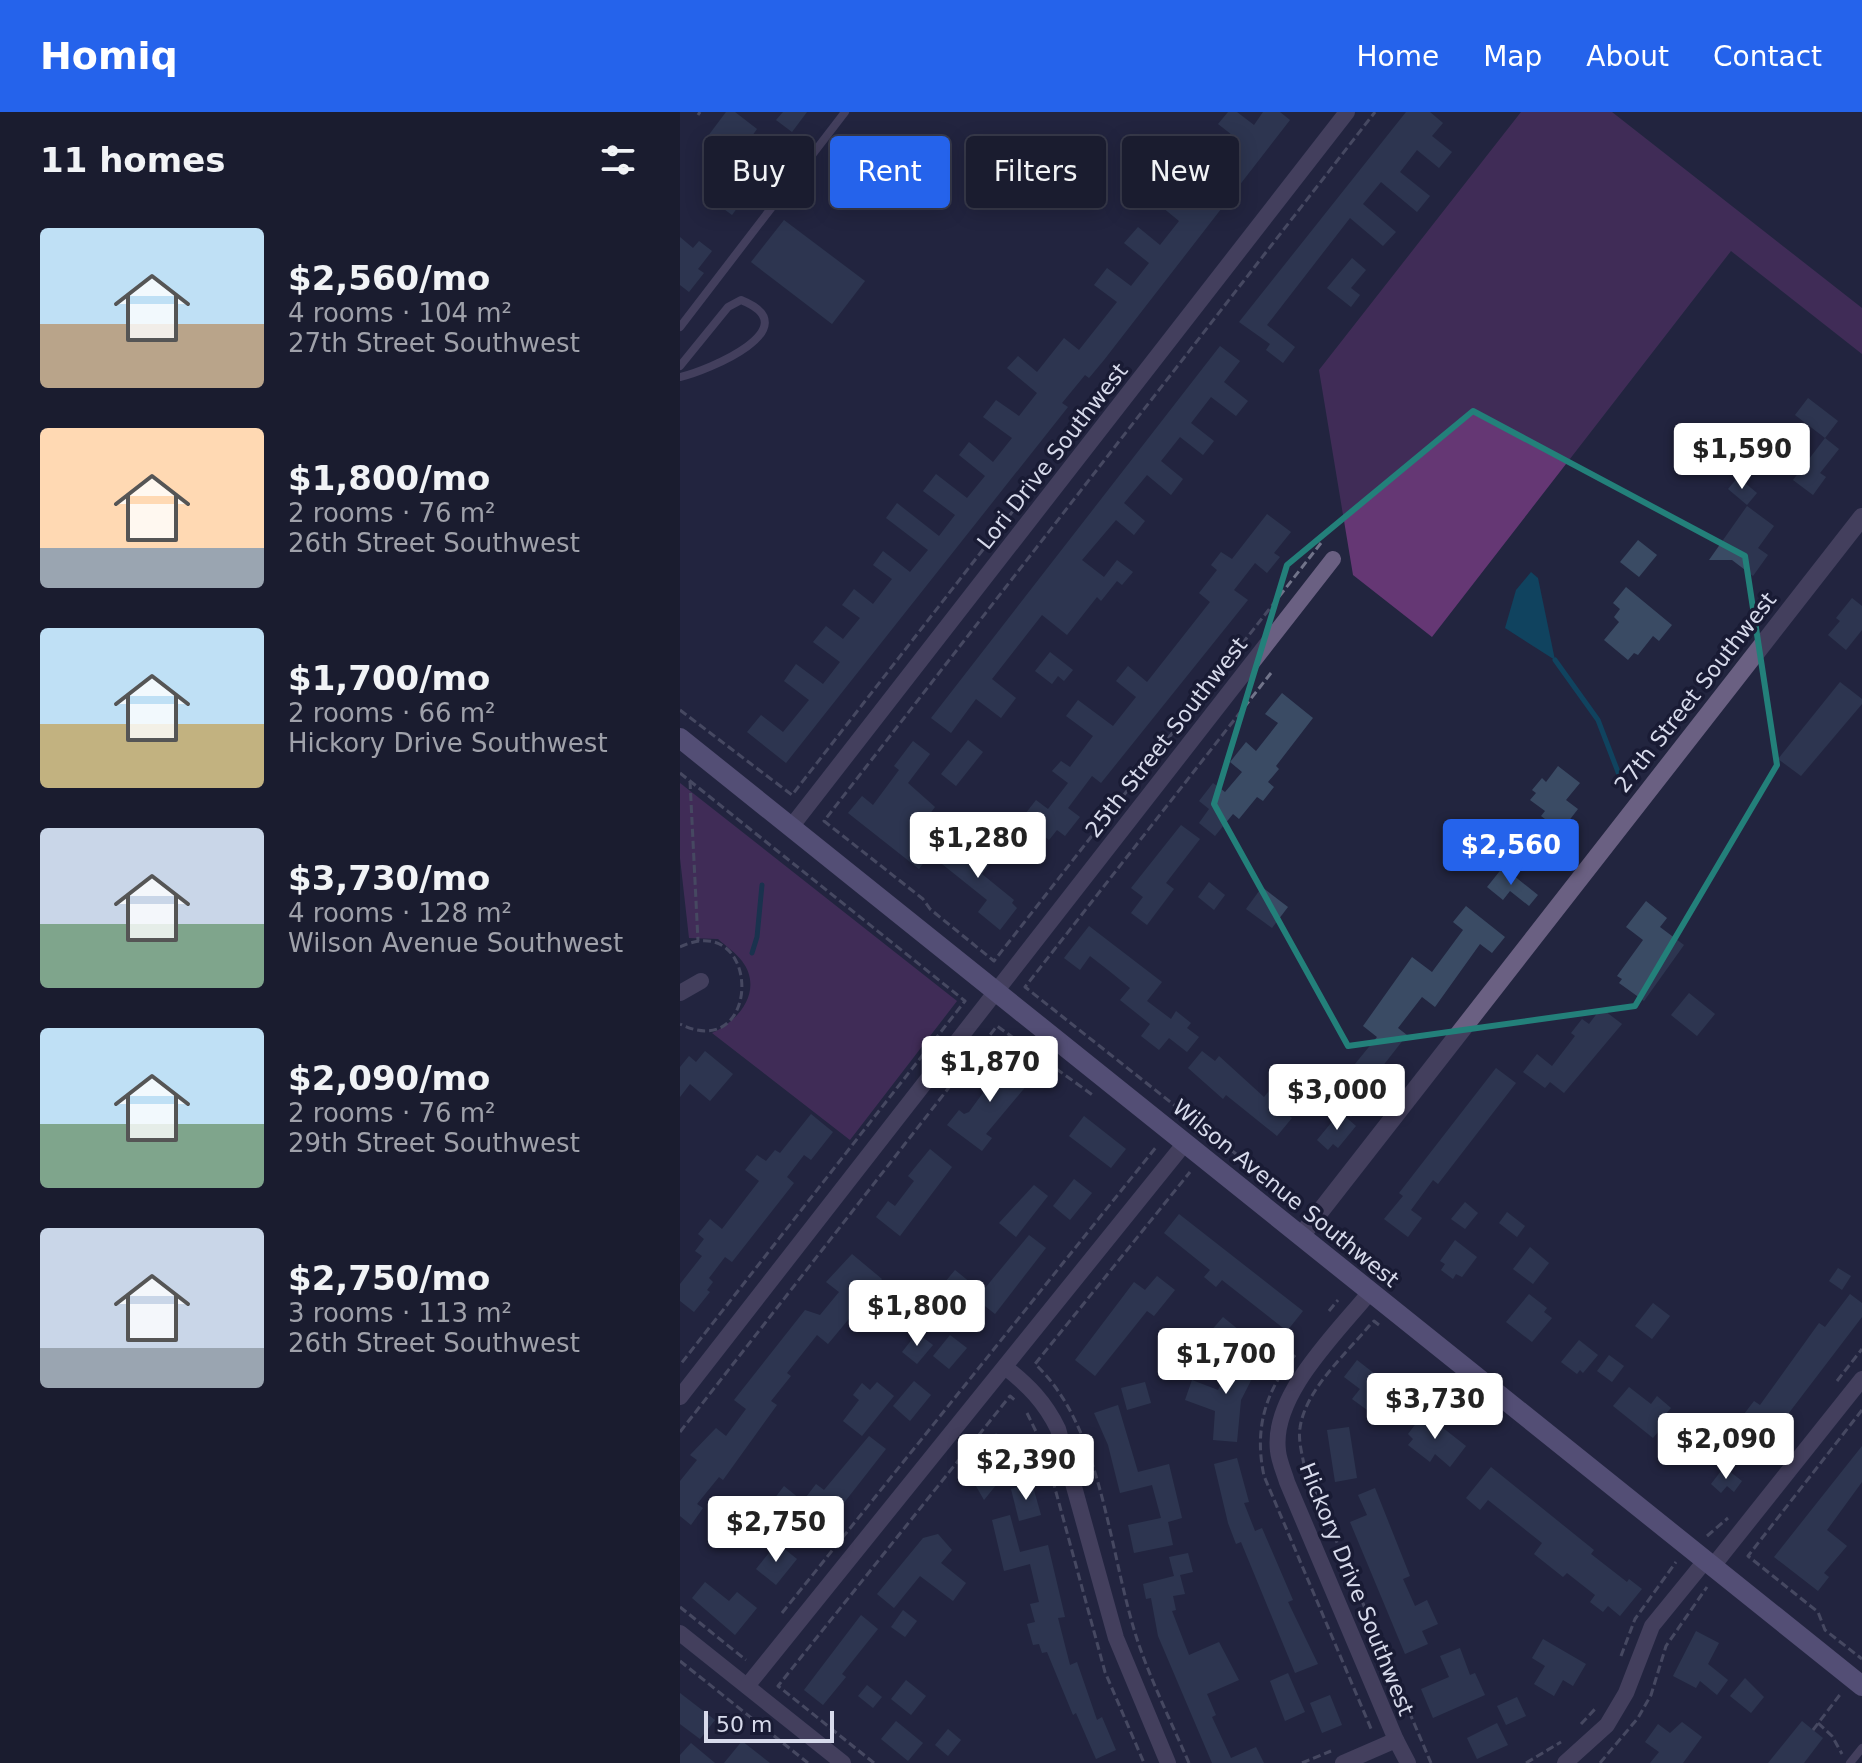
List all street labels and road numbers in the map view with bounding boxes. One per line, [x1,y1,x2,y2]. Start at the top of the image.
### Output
street label: Lori Drive Southwest [972,358,1133,554]
street label: 27th Street Southwest [1610,587,1781,797]
street label: 25th Street Southwest [1081,632,1252,842]
street label: Wilson Avenue Southwest [1168,1094,1404,1293]
street label: Hickory Drive Southwest [1294,1459,1419,1720]

